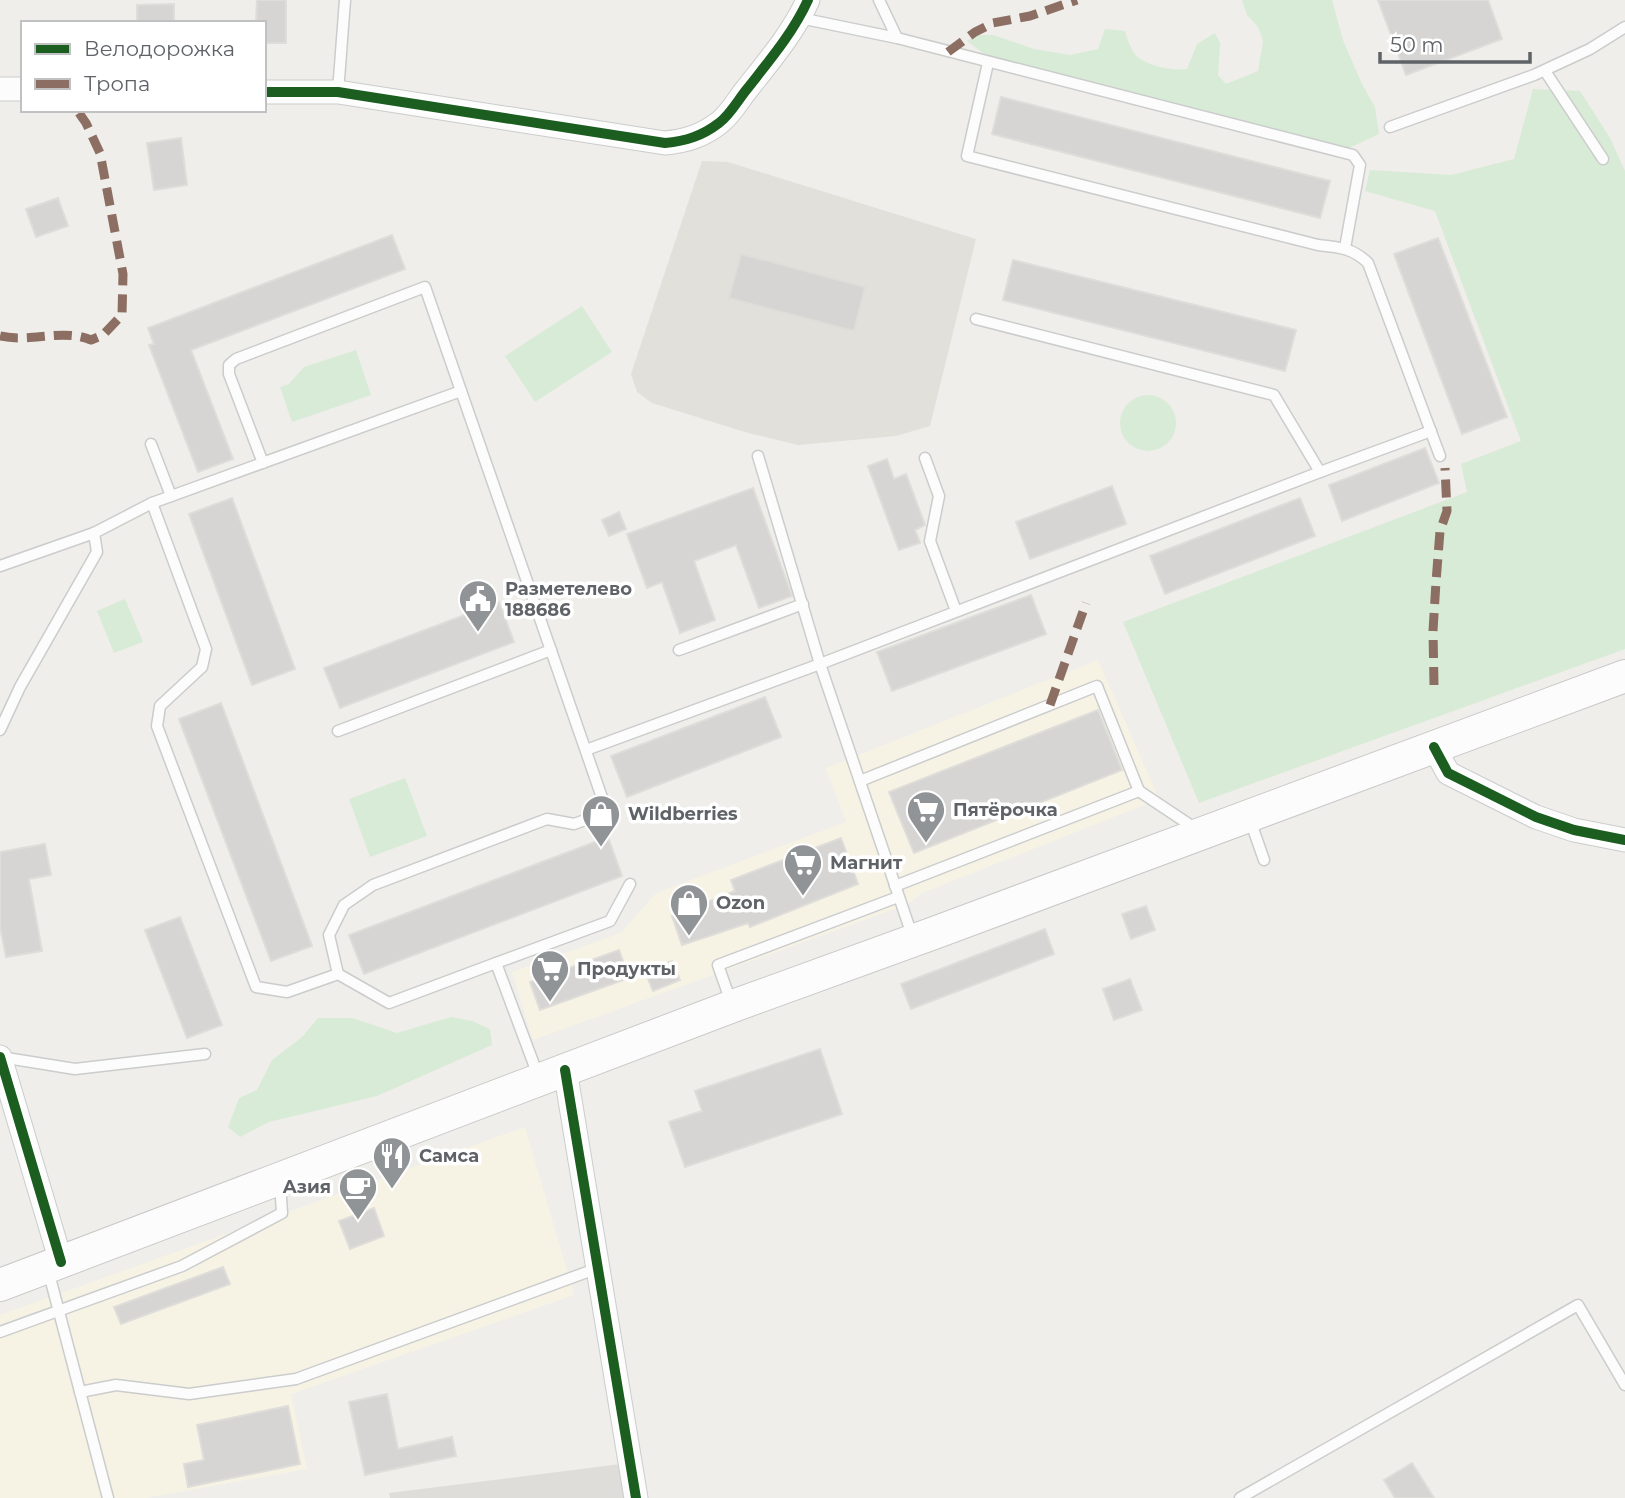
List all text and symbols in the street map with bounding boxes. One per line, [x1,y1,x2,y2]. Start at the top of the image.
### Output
legend [21,21,266,112]
scale bar [1380,21,1530,65]
text: 50 m [1390,32,1444,57]
text: Велодорожка [84,36,235,61]
text: Тропа [84,71,150,96]
public building icon: Разметелево 188686 [457,578,499,633]
place label: Разметелево 188686 [505,578,632,621]
supermarket icon: Пятёрочка [905,789,947,844]
shop icon: Wildberries [580,793,622,848]
place label: Пятёрочка [953,799,1058,821]
place label: Wildberries [628,803,738,825]
supermarket icon: Магнит [782,842,824,897]
place label: Магнит [830,852,903,874]
shop icon: Ozon [668,882,710,937]
place label: Ozon [716,892,765,914]
supermarket icon: Продукты [529,948,571,1003]
place label: Продукты [577,958,676,980]
restaurant icon: Самса [371,1135,413,1190]
place label: Самса [419,1145,479,1167]
cafe icon: Азия [337,1166,379,1221]
place label: Азия [282,1176,331,1198]

